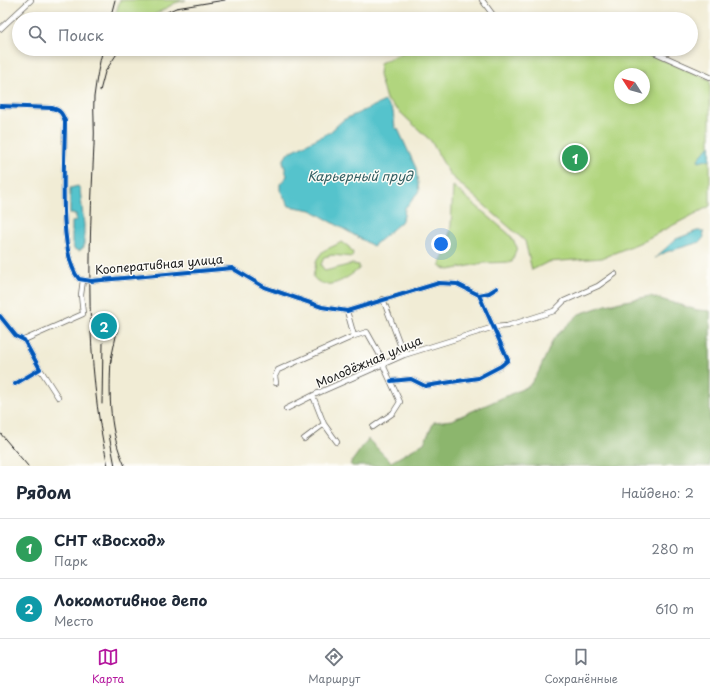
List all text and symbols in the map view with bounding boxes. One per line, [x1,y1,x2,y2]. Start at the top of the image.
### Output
search box [12,12,698,56]
icon: search [26,23,48,45]
text: Поиск [58,23,104,46]
north arrow [614,68,650,104]
pin: 1 [562,143,588,173]
water label: Карьерный пруд [307,166,414,185]
your location [431,234,451,254]
street label: Кооперативная улица [94,249,224,279]
pin: 2 [91,311,117,341]
street label: Молодёжная улица [313,330,425,392]
text: Рядом [16,479,71,505]
text: Найдено: 2 [621,483,694,502]
text: СНТ «Восход» [54,528,165,551]
text: 1 [26,539,32,558]
text: 280 m [652,539,694,558]
text: Парк [54,551,88,570]
text: Локомотивное депо [54,588,207,611]
text: 2 [24,599,34,618]
text: 610 m [655,599,694,618]
text: Место [54,611,94,630]
tab: Карта [92,646,124,687]
tab: Маршрут [308,646,360,687]
tab: Сохранённые [544,646,618,687]

